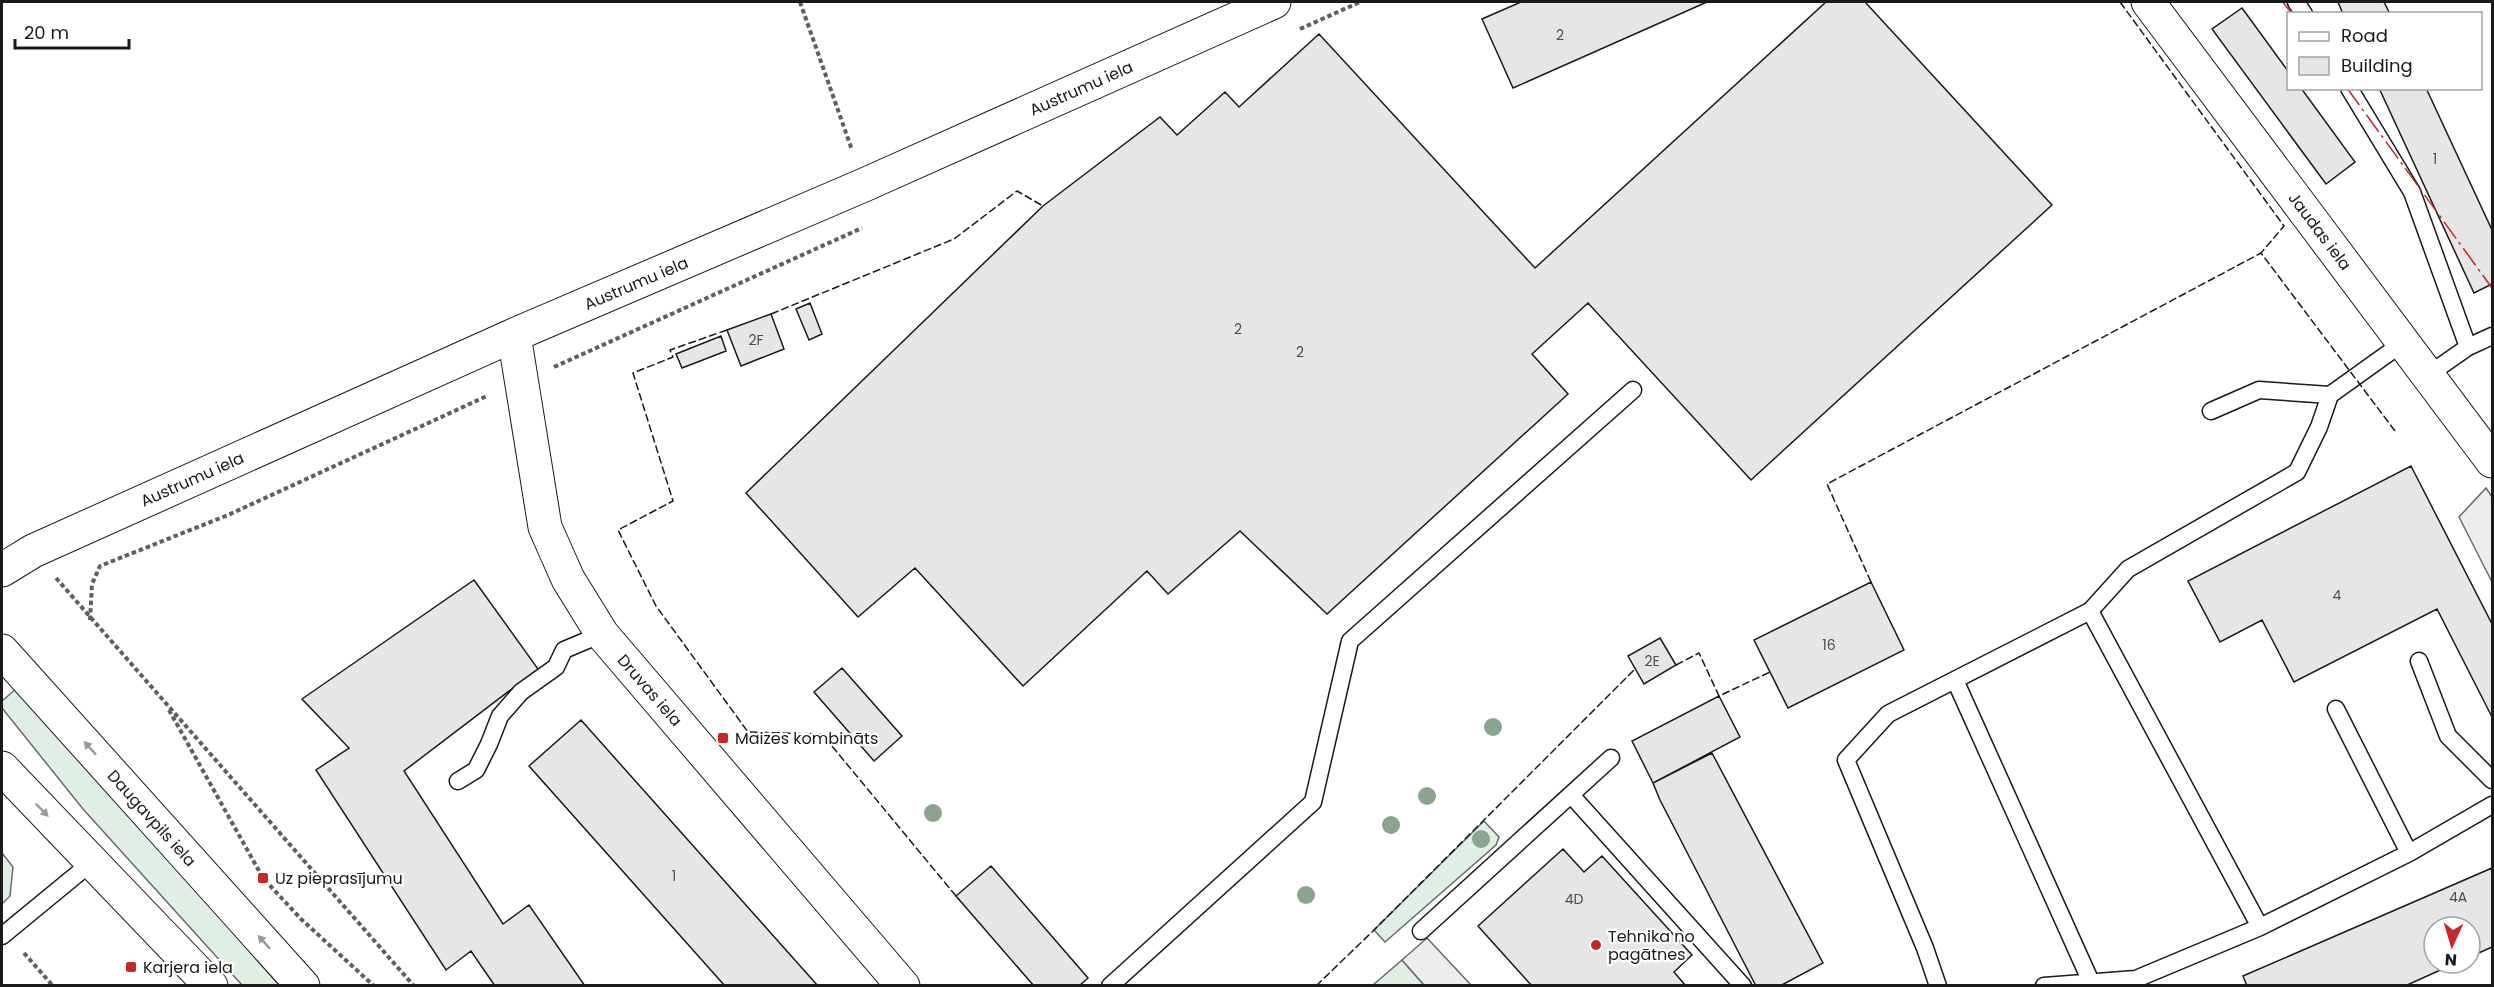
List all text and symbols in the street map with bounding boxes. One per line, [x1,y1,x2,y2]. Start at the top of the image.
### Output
scale bar [15,12,129,50]
legend [2287,12,2482,90]
text: 20 m [24,20,69,45]
text: Road [2341,23,2388,48]
house number: 2 [1556,25,1564,45]
text: Building [2341,53,2413,78]
street label: Austrumu iela [1026,55,1137,122]
house number: 1 [2433,149,2437,169]
street label: Jaudas iela [2283,187,2357,275]
street label: Austrumu iela [581,251,692,316]
house number: 2 [1234,319,1242,339]
house number: 2F [748,330,764,350]
house number: 2 [1296,342,1304,362]
street label: Austrumu iela [137,446,248,513]
house number: 4 [2333,585,2342,605]
house number: 16 [1822,635,1836,655]
street label: Druvas iela [612,649,687,731]
house number: 2E [1644,651,1660,671]
place label: Maizes kombināts [735,727,878,750]
marker: Maizes kombināts [716,731,730,745]
one-way arrow [83,741,97,756]
street label: Daugavpils iela [102,765,201,872]
one-way arrow [35,803,49,818]
house number: 1 [672,866,676,886]
place label: Uz pieprasījumu [275,867,403,890]
marker: Uz pieprasījumu [256,871,270,885]
house number: 4A [2449,887,2467,907]
house number: 4D [1565,889,1583,909]
north arrow [2422,915,2482,975]
place label: Tehnika no pagātnes [1608,925,1695,966]
one-way arrow [258,935,271,950]
marker: Tehnika no pagātnes [1589,938,1603,952]
text: N [2444,948,2458,971]
place label: Karjera iela [143,956,233,979]
marker: Karjera iela [124,960,138,974]

